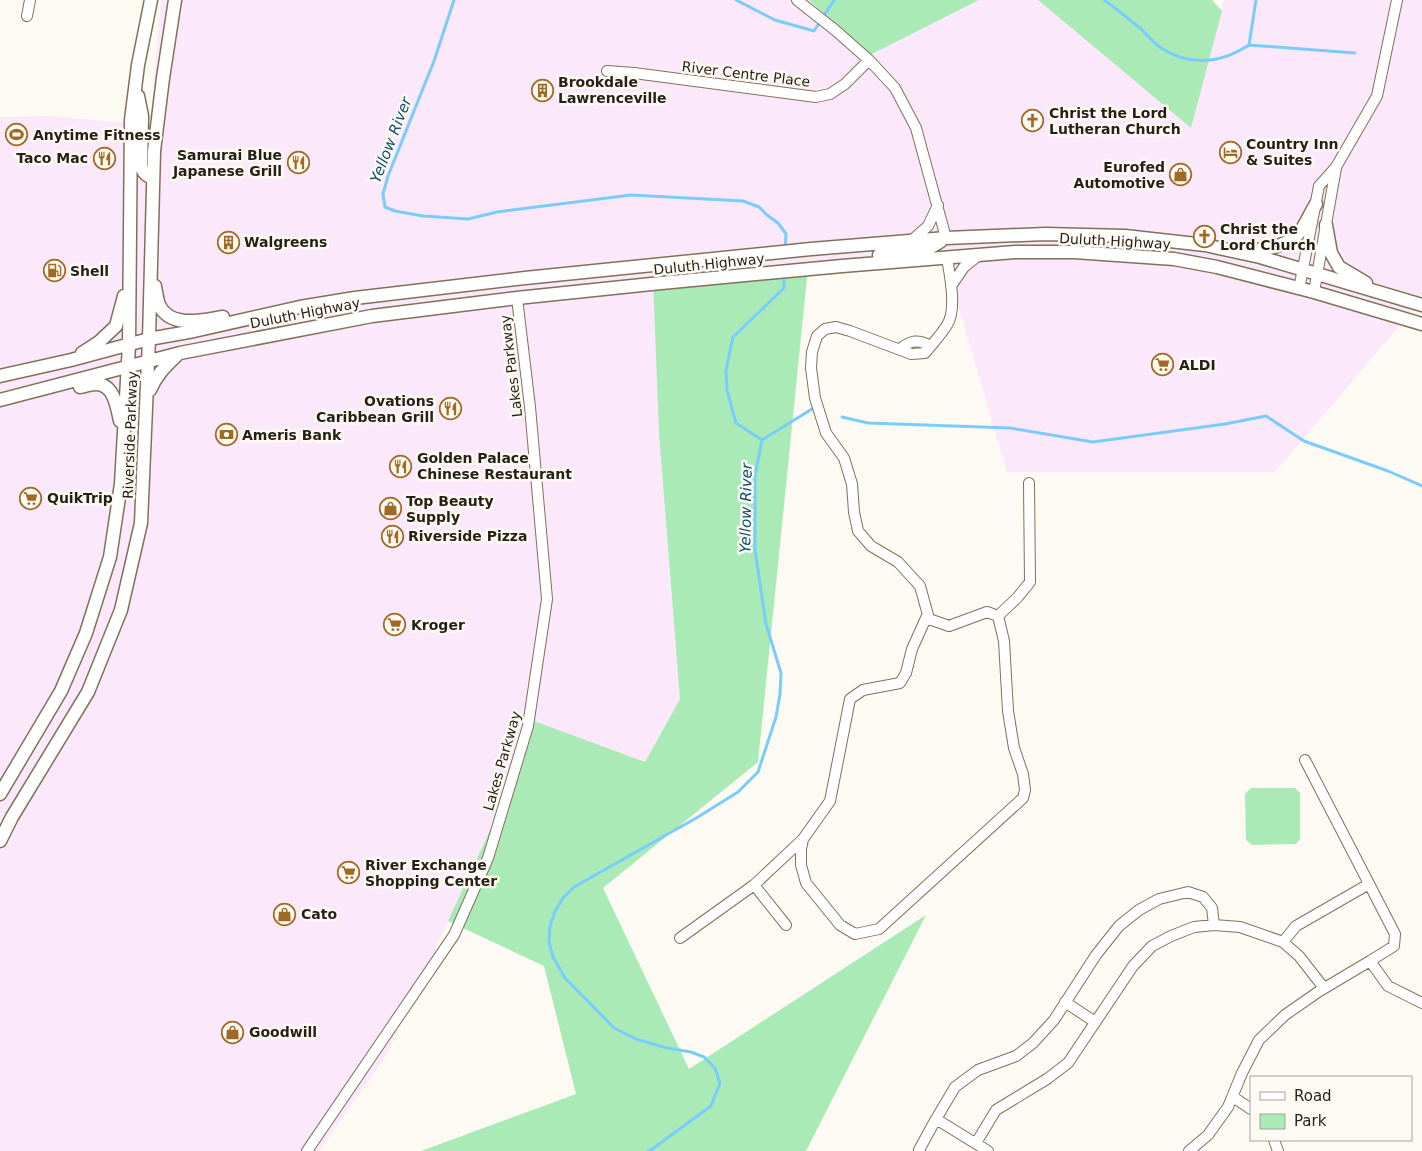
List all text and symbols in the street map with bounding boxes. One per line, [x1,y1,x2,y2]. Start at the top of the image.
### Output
street label: River Centre Place [681,58,811,90]
place label: Brookdale Lawrenceville [558,74,666,106]
building icon: Brookdale Lawrenceville [530,78,554,102]
water label: Yellow River [366,94,416,185]
place label: Christ the Lord Lutheran Church [1049,105,1181,137]
church icon: Christ the Lord Lutheran Church [1021,109,1045,133]
sports icon: Anytime Fitness [5,123,29,147]
place label: Anytime Fitness [33,127,161,143]
place label: Country Inn & Suites [1246,136,1339,168]
hotel icon: Country Inn & Suites [1218,140,1242,164]
restaurant icon: Taco Mac [92,146,116,170]
place label: Samurai Blue Japanese Grill [172,147,282,179]
place label: Taco Mac [16,150,88,166]
restaurant icon: Samurai Blue Japanese Grill [286,151,310,175]
place label: Eurofed Automotive [1074,159,1165,191]
shop icon: Eurofed Automotive [1169,163,1193,187]
place label: Christ the Lord Church [1220,221,1316,253]
church icon: Christ the Lord Church [1192,225,1216,249]
building icon: Walgreens [216,230,240,254]
street label: Duluth Highway [1059,230,1171,252]
place label: Walgreens [244,234,327,250]
street label: Duluth Highway [653,250,765,278]
fuel station icon: Shell [42,259,66,283]
place label: Shell [70,263,109,279]
street label: Duluth Highway [249,294,361,332]
street label: Lakes Parkway [497,314,525,418]
supermarket icon: ALDI [1151,353,1175,377]
place label: ALDI [1179,357,1216,373]
street label: Riverside Parkway [120,371,140,499]
place label: Ovations Caribbean Grill [316,393,434,425]
restaurant icon: Ovations Caribbean Grill [438,397,462,421]
bank icon: Ameris Bank [214,423,238,447]
place label: Ameris Bank [242,427,342,443]
place label: Golden Palace Chinese Restaurant [417,450,572,482]
restaurant icon: Golden Palace Chinese Restaurant [389,454,413,478]
water label: Yellow River [736,462,756,553]
supermarket icon: QuikTrip [19,486,43,510]
place label: QuikTrip [47,490,113,506]
place label: Top Beauty Supply [406,493,494,525]
shop icon: Top Beauty Supply [378,497,402,521]
restaurant icon: Riverside Pizza [380,524,404,548]
place label: Riverside Pizza [408,528,527,544]
supermarket icon: Kroger [383,613,407,637]
place label: Kroger [411,617,465,633]
street label: Lakes Parkway [480,709,524,813]
place label: River Exchange Shopping Center [365,857,497,889]
supermarket icon: River Exchange Shopping Center [337,861,361,885]
shop icon: Cato [273,902,297,926]
place label: Cato [301,906,337,922]
shop icon: Goodwill [221,1020,245,1044]
place label: Goodwill [249,1024,317,1040]
legend [1250,1076,1412,1141]
text: Road [1294,1087,1332,1105]
text: Park [1294,1112,1327,1130]

